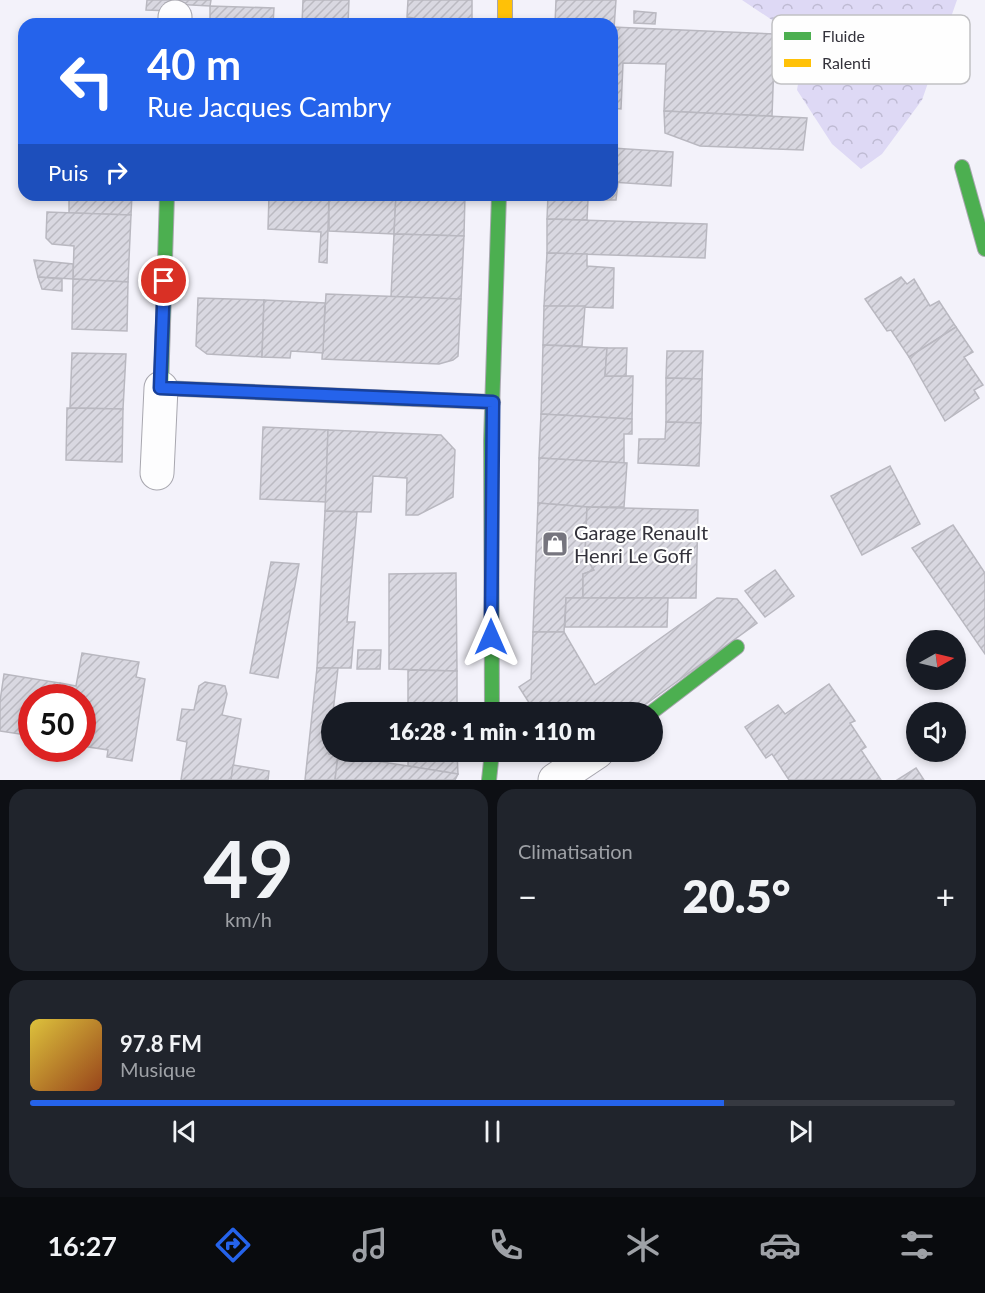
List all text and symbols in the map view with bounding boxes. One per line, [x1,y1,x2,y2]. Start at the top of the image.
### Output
legend [772,15,970,84]
text: Fluide [822,26,865,45]
text: 40 m [147,39,241,89]
icon: left [48,42,126,120]
text: Ralenti [822,53,871,72]
text: Rue Jacques Cambry [147,90,391,123]
icon: right [100,156,133,189]
text: Puis [48,159,88,186]
pin [138,255,189,306]
icon: arrive [147,264,180,297]
place label: Garage Renault Henri Le Goff [574,520,708,567]
shop icon: Garage Renault Henri Le Goff [540,529,570,559]
position arrow [459,605,523,669]
north arrow [906,630,966,690]
map controls [906,630,966,762]
speed limit sign: 50 [18,684,96,762]
button: sound [906,702,966,762]
text: 16:28 · 1 min · 110 m [389,718,595,745]
text: 49 [203,821,294,915]
text: Climatisation [518,839,633,863]
text: 20.5° [683,869,790,923]
text: − [518,876,537,916]
text: + [936,876,955,916]
text: km/h [225,907,272,931]
text: 97.8 FM [120,1030,202,1057]
text: Musique [120,1057,196,1081]
icon: previous [168,1115,201,1148]
icon: pause [476,1115,509,1148]
icon: next [784,1115,817,1148]
icon: directions [212,1224,254,1266]
icon: music [349,1224,391,1266]
icon: phone [485,1224,527,1266]
icon: climate [622,1224,664,1266]
icon: car [759,1224,801,1266]
icon: filters [896,1224,938,1266]
text: 16:27 [47,1229,117,1262]

